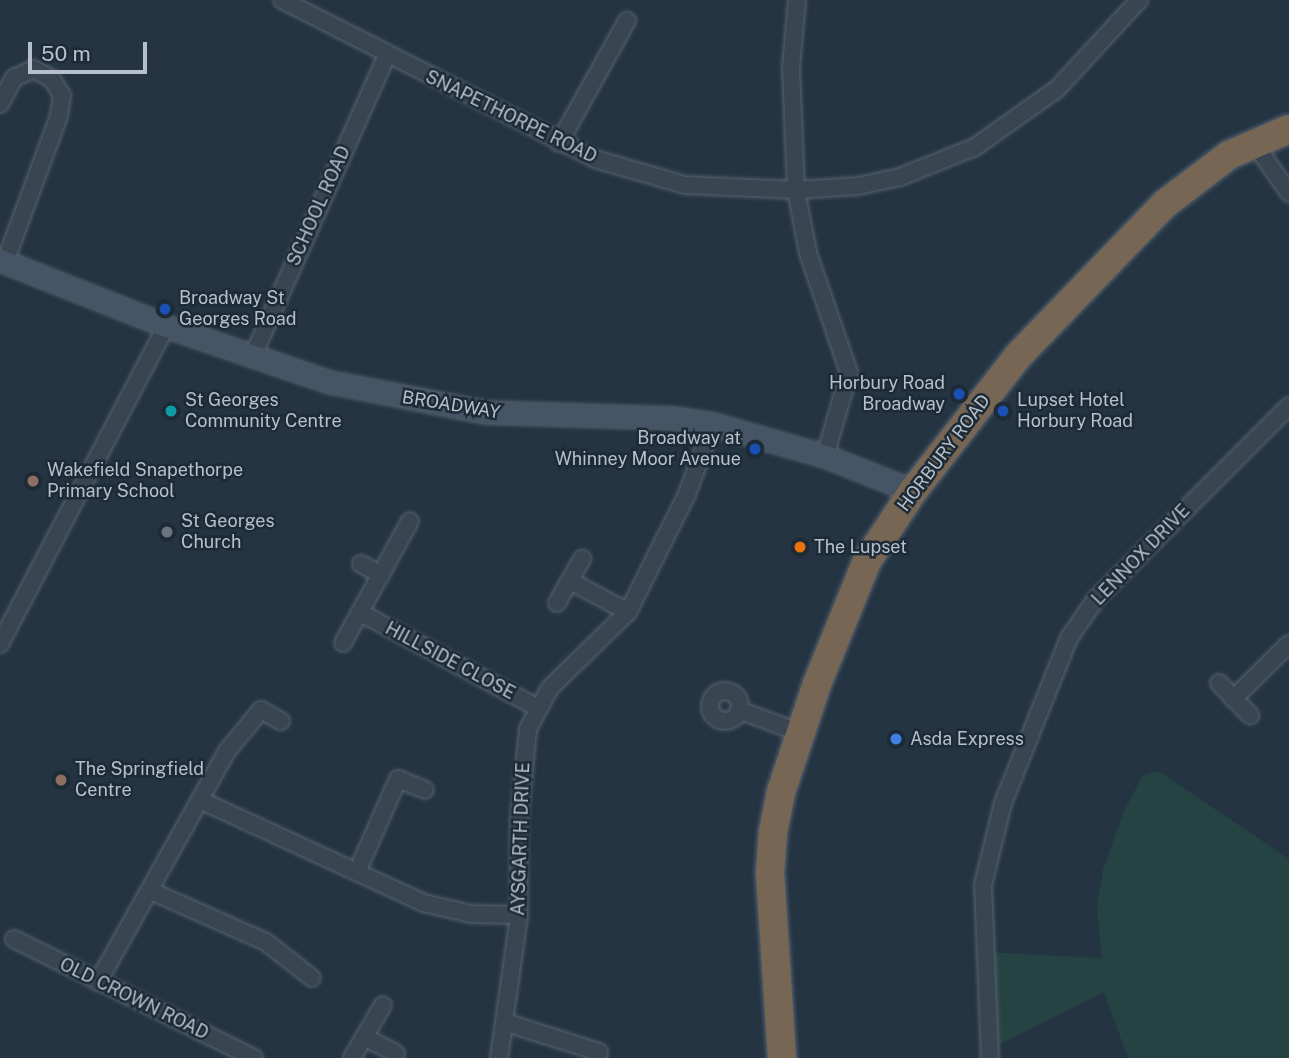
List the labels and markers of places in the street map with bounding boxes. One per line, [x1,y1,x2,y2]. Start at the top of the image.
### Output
place label: Broadway St Georges Road [179,288,296,330]
marker: Broadway St Georges Road [157,301,173,317]
place label: Horbury Road Broadway [829,373,945,416]
marker: Horbury Road Broadway [951,386,967,402]
place label: St Georges Community Centre [185,390,342,432]
place label: Lupset Hotel Horbury Road [1017,390,1133,432]
marker: St Georges Community Centre [163,403,179,419]
marker: Lupset Hotel Horbury Road [995,403,1011,419]
place label: Broadway at Whinney Moor Avenue [555,428,741,471]
marker: Broadway at Whinney Moor Avenue [747,441,763,457]
place label: Wakefield Snapethorpe Primary School [47,460,243,503]
marker: Wakefield Snapethorpe Primary School [25,473,41,489]
place label: St Georges Church [181,511,275,554]
marker: St Georges Church [159,524,175,540]
place label: The Lupset [814,536,907,558]
marker: The Lupset [792,539,808,555]
place label: Asda Express [910,728,1024,750]
marker: Asda Express [888,731,904,747]
place label: The Springfield Centre [75,759,204,802]
marker: The Springfield Centre [53,772,69,788]

